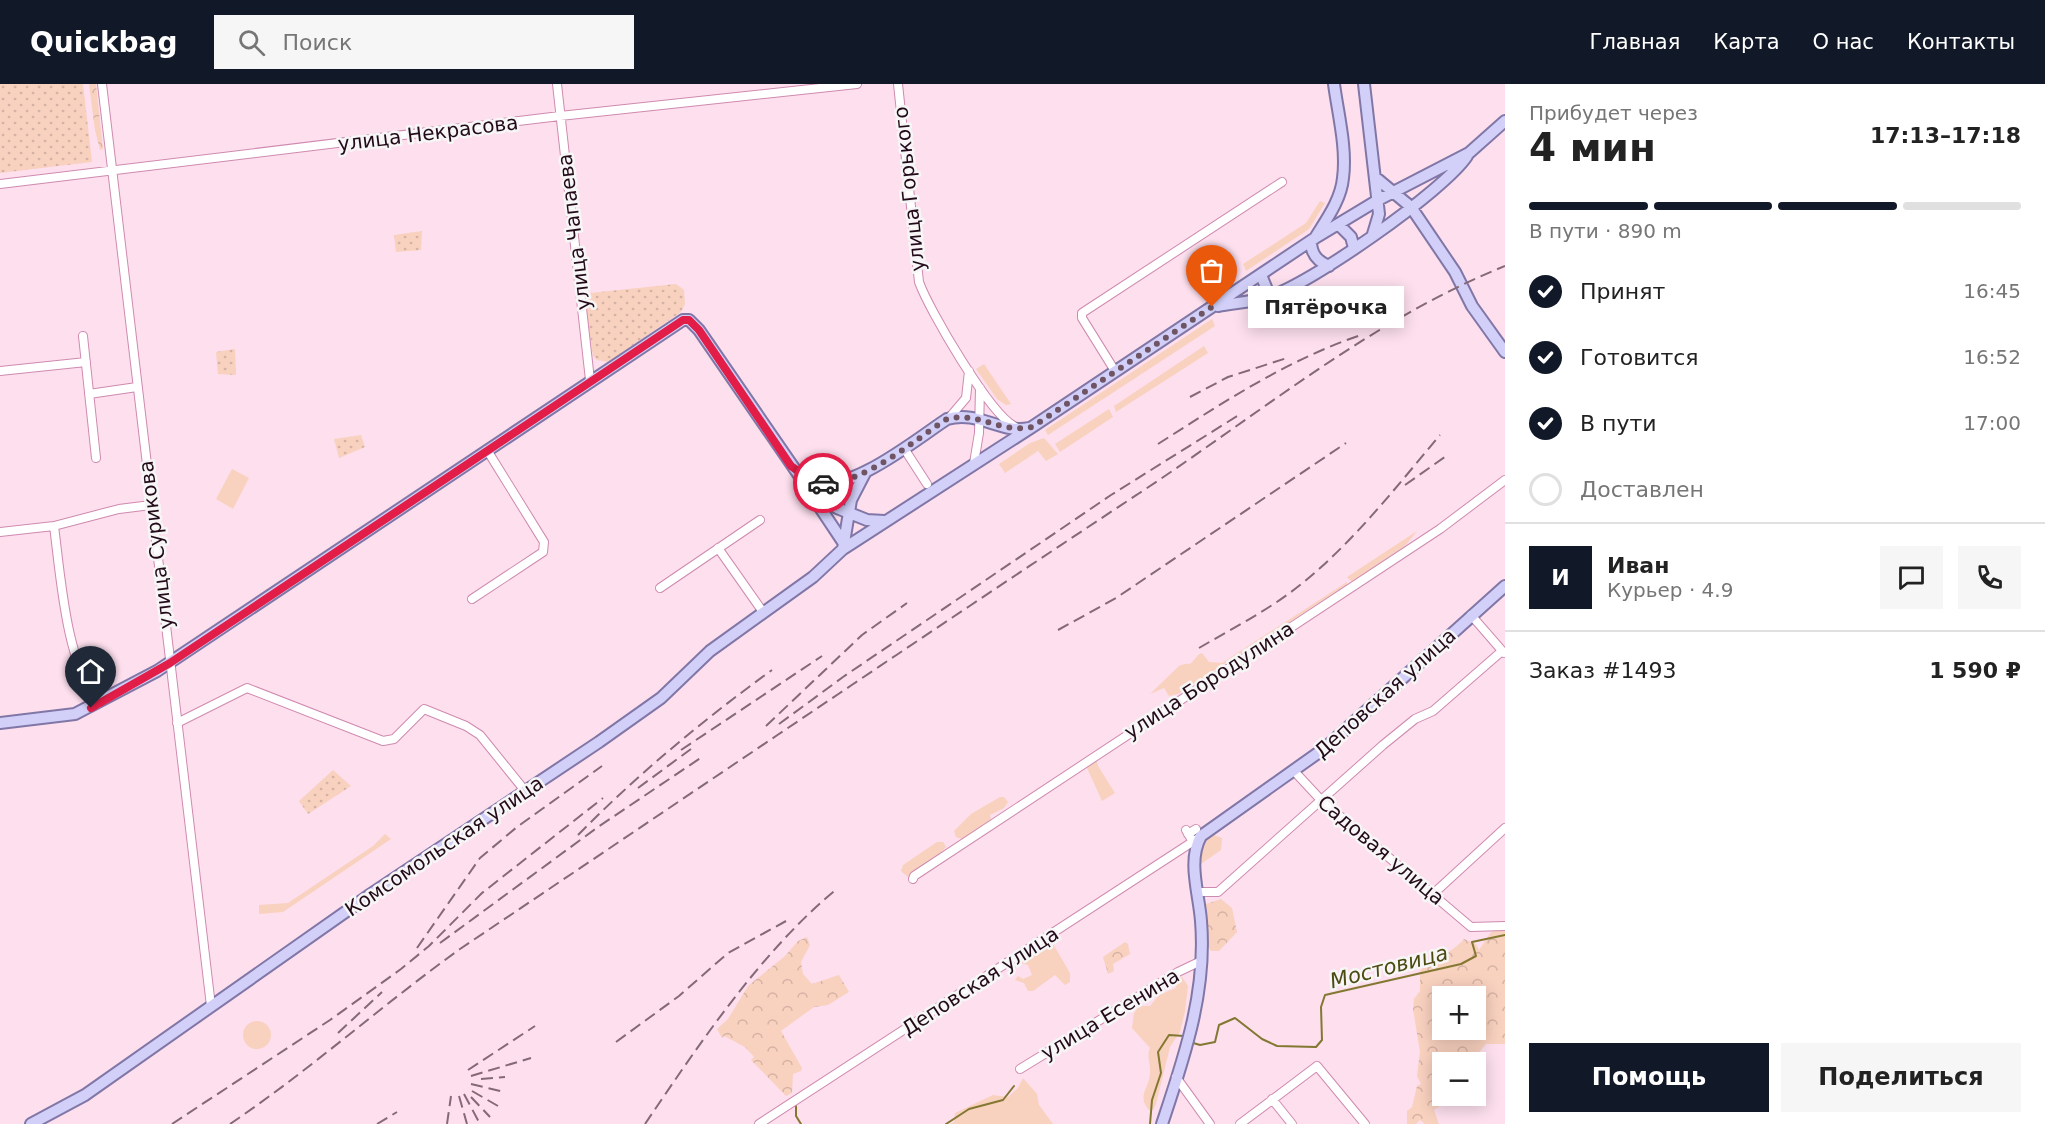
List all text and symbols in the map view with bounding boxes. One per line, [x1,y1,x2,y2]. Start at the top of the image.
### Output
search box [214,15,634,69]
text: Quickbag [30,26,178,59]
icon: search [235,26,268,59]
text: Поиск [283,30,352,55]
text: Главная [1590,30,1680,54]
text: Карта [1713,30,1780,54]
text: О нас [1813,30,1874,54]
text: Контакты [1907,30,2015,54]
text: Прибудет через [1529,101,1698,125]
street label: улица Горького [888,105,930,273]
street label: улица Некрасова [336,110,520,156]
text: 17:13–17:18 [1870,123,2021,148]
text: 4 мин [1529,125,1656,170]
street label: улица Чапаева [552,152,596,312]
text: В пути · 890 m [1529,219,1682,243]
pin [1186,245,1237,307]
icon: bag [1195,254,1228,287]
icon: check [1529,275,1562,308]
text: Принят [1580,279,1665,304]
text: 16:45 [1963,279,2021,303]
callout: Пятёрочка [1248,286,1404,328]
text: Пятёрочка [1264,295,1388,319]
icon: check [1529,341,1562,374]
text: Готовится [1580,345,1699,370]
text: 16:52 [1963,345,2021,369]
icon: check [1529,407,1562,440]
text: В пути [1580,411,1657,436]
text: 17:00 [1963,411,2021,435]
courier [793,453,853,513]
street label: улица Сурикова [134,459,178,631]
icon: car [807,467,840,500]
text: Доставлен [1580,477,1704,502]
button: chat [1880,546,1943,609]
button: phone [1958,546,2021,609]
text: Иван [1607,553,1669,578]
text: И [1551,565,1570,590]
text: Курьер · 4.9 [1607,578,1733,602]
street label: улица Бородулина [1120,616,1298,744]
street label: Деповская улица [1309,623,1461,763]
pin [65,646,116,708]
icon: home [74,655,107,688]
text: Заказ #1493 [1529,658,1676,683]
text: 1 590 ₽ [1929,658,2021,683]
street label: Комсомольская улица [340,771,548,921]
street label: Садовая улица [1313,790,1449,910]
street label: Деповская улица [897,921,1063,1041]
water label: Мостовица [1328,941,1450,993]
street label: улица Есенина [1036,963,1184,1065]
map controls [1432,986,1486,1106]
button: + [1432,986,1486,1040]
button: Помощь [1529,1043,1769,1112]
button: Поделиться [1781,1043,2021,1112]
button: − [1432,1052,1486,1106]

